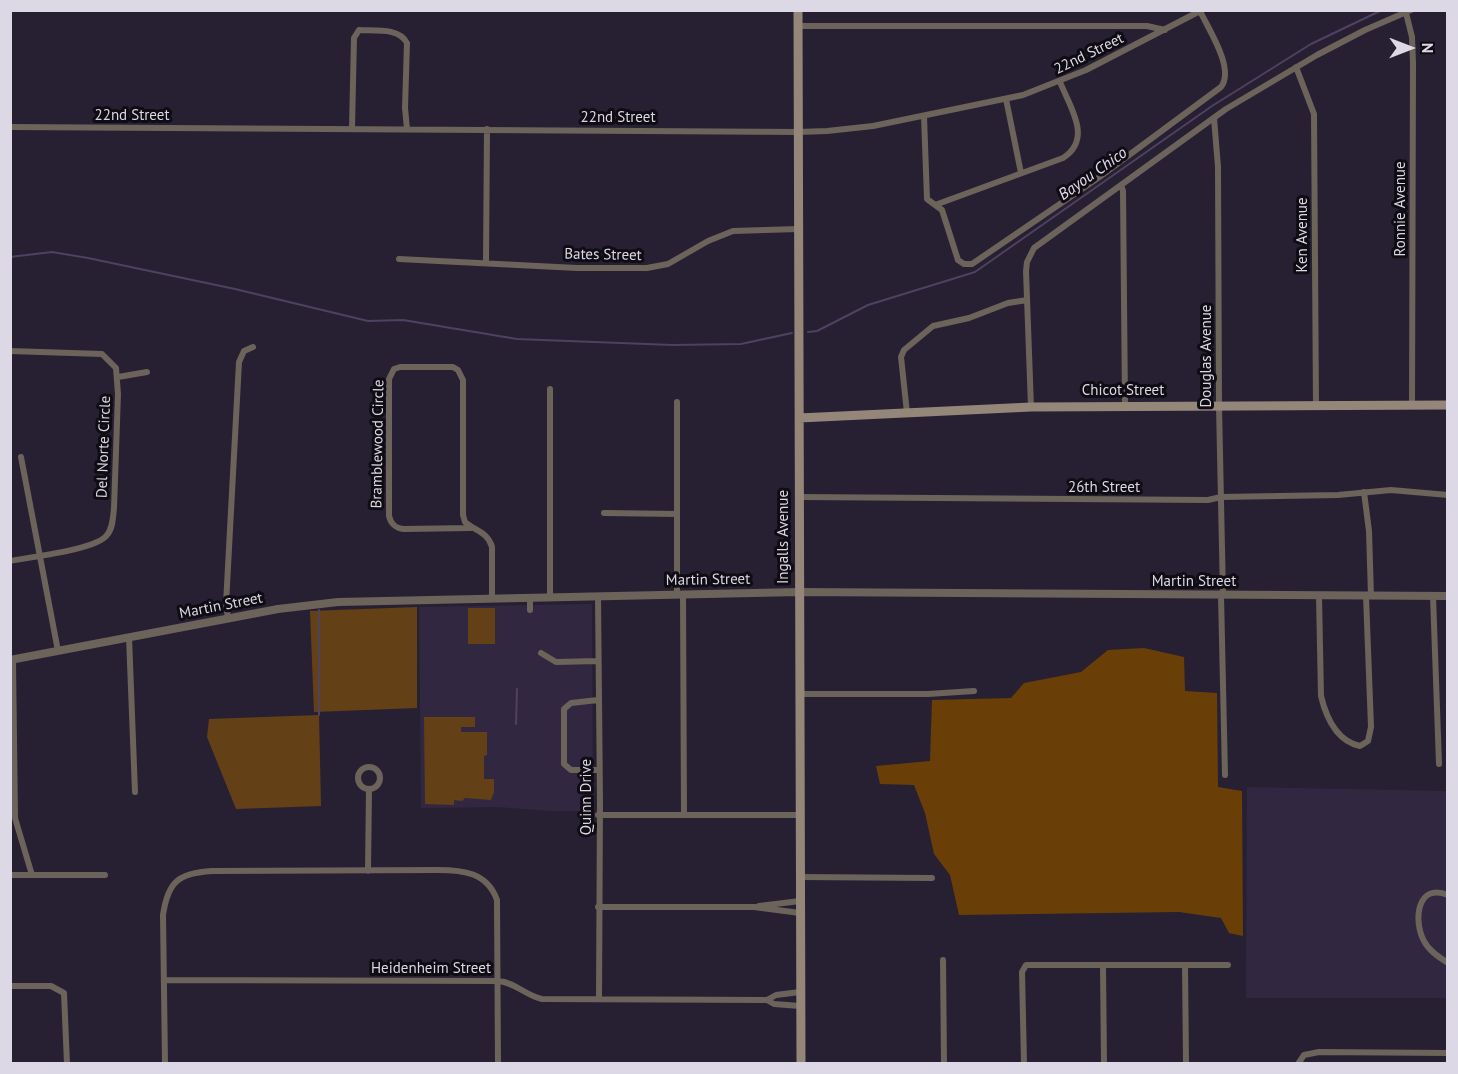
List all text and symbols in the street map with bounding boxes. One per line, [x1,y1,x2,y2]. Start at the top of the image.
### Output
north arrow [1380,18,1440,78]
street label: 22nd Street [1051,29,1127,79]
text: N [1418,43,1438,53]
street label: 22nd Street [95,107,169,125]
street label: 22nd Street [581,109,655,127]
water label: Bayou Chico [1055,143,1131,205]
street label: Ronnie Avenue [1392,161,1410,257]
street label: Ken Avenue [1294,197,1312,273]
street label: Bates Street [564,245,642,265]
street label: Douglas Avenue [1198,305,1216,407]
street label: Bramblewood Circle [368,379,388,509]
street label: Chicot Street [1082,382,1164,400]
street label: Del Norte Circle [93,395,115,499]
street label: 26th Street [1068,479,1140,497]
street label: Ingalls Avenue [775,490,793,584]
street label: Martin Street [666,570,750,590]
street label: Martin Street [1152,573,1236,591]
street label: Martin Street [178,589,264,623]
street label: Quinn Drive [578,759,596,835]
street label: Heidenheim Street [371,960,491,978]

